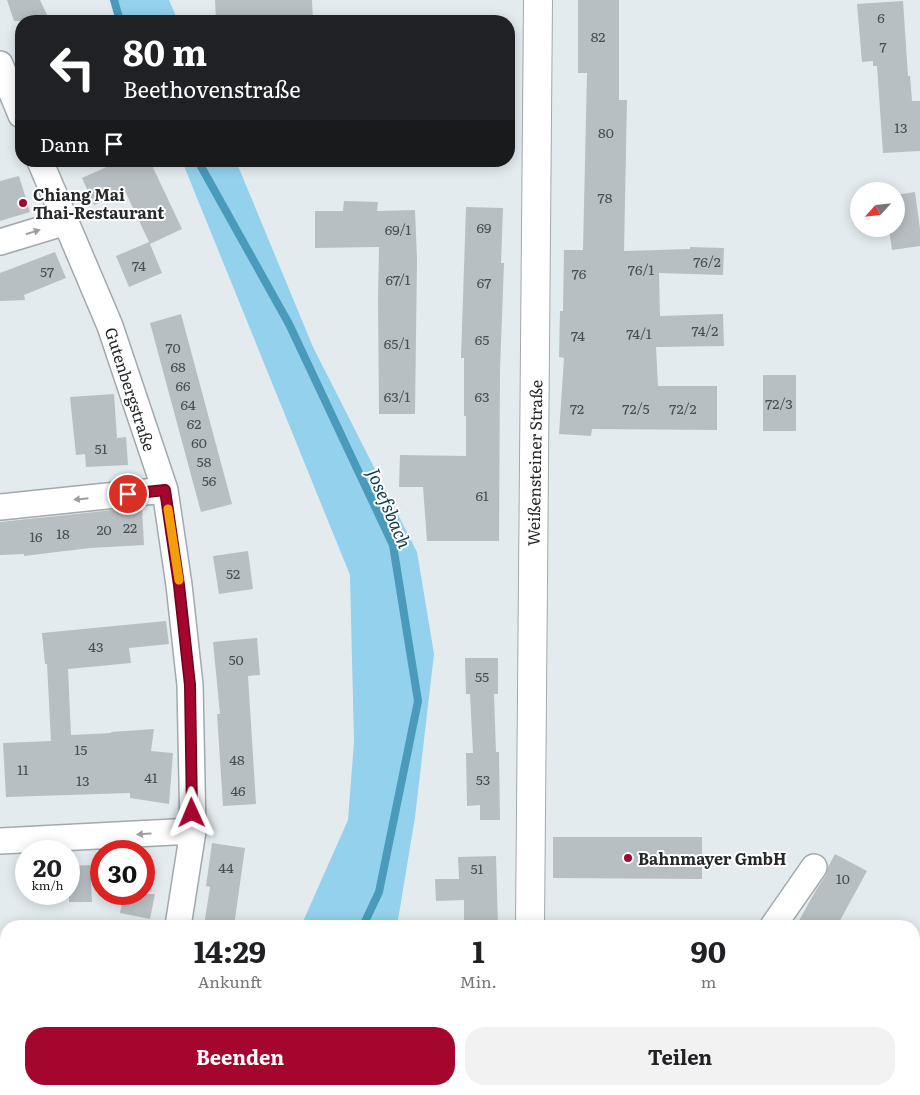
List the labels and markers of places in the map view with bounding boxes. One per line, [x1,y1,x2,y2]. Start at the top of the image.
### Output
place label: Chiang Mai Thai-Restaurant [33,182,164,224]
marker: Chiang Mai Thai-Restaurant [17,197,29,209]
pin [107,473,149,515]
place label: Bahnmayer GmbH [638,846,786,870]
marker: Bahnmayer GmbH [622,852,634,864]

